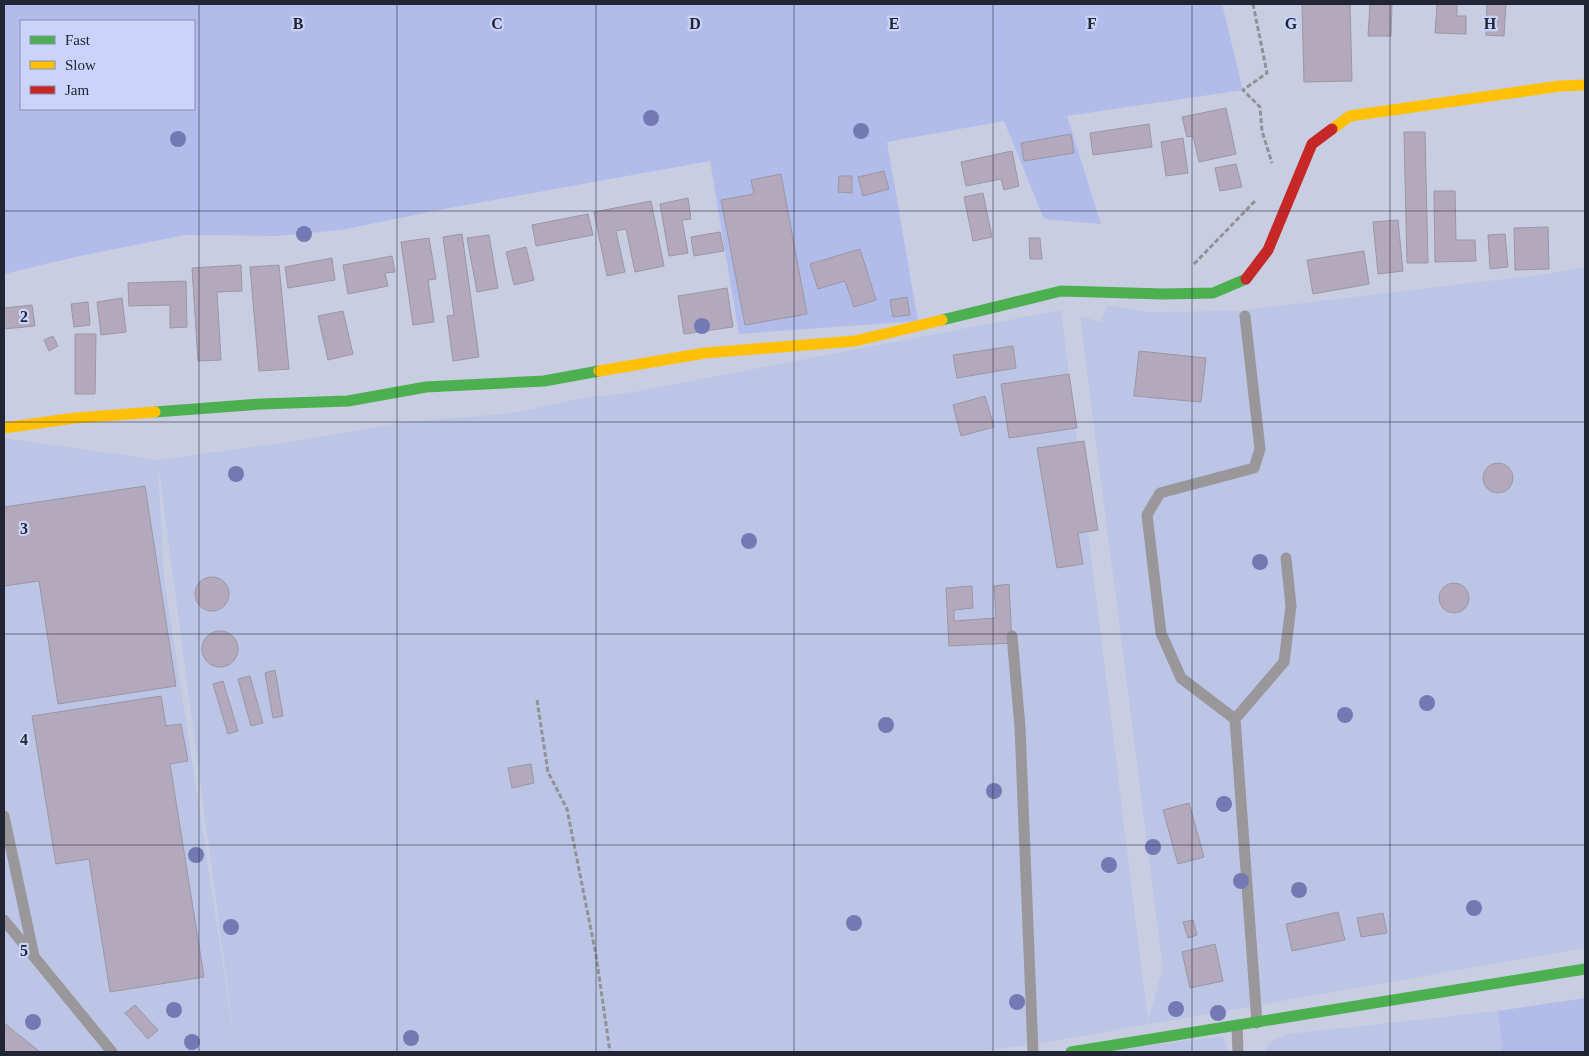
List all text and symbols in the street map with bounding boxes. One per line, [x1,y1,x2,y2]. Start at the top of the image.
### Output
text: B [293,15,304,32]
text: C [491,15,503,32]
text: D [689,15,701,32]
text: E [889,15,899,32]
text: F [1087,15,1097,32]
text: G [1285,15,1298,32]
text: H [1484,15,1497,32]
legend [20,20,195,110]
text: Fast [65,32,91,48]
text: Slow [65,57,96,73]
text: Jam [65,82,89,98]
text: 2 [20,308,28,325]
text: 3 [20,520,28,537]
text: 4 [20,731,28,748]
text: 5 [20,942,28,959]

